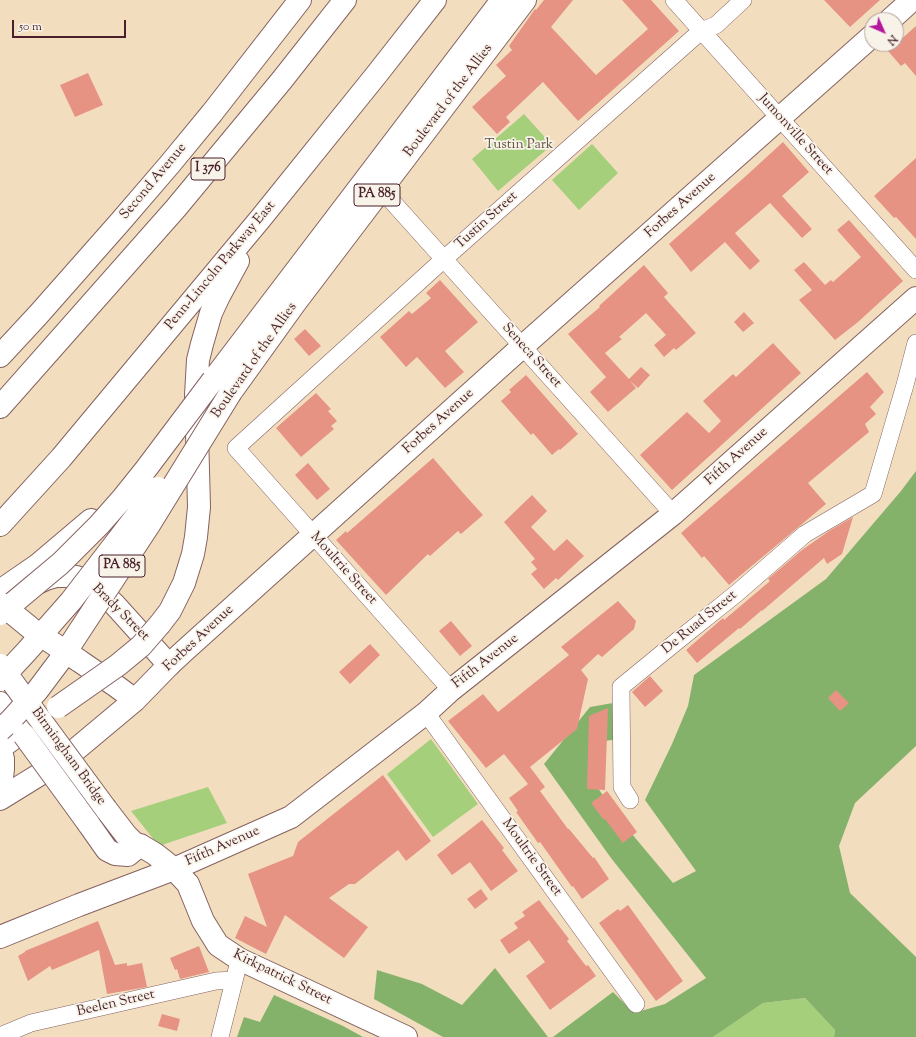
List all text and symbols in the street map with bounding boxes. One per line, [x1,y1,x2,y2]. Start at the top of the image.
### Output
scale bar [14,12,128,38]
north arrow [864,12,904,52]
text: 50 m [19,18,42,36]
text: N [883,31,901,49]
street label: Boulevard of the Allies [401,41,497,161]
street label: Jumonville Street [754,91,836,179]
park label: Tustin Park [485,138,553,154]
street label: Second Avenue [117,140,191,224]
road number: I 376 [191,158,225,180]
street label: Forbes Avenue [642,170,720,242]
road number: PA 885 [354,184,400,206]
street label: Tustin Street [452,189,522,253]
street label: Penn-Lincoln Parkway East [162,198,280,334]
street label: Boulevard of the Allies [209,300,301,422]
street label: Seneca Street [498,320,564,392]
street label: Forbes Avenue [400,386,478,458]
street label: Fifth Avenue [702,424,772,490]
street label: Moultrie Street [306,529,380,609]
road number: PA 885 [99,555,145,577]
street label: Brady Street [88,581,152,645]
street label: De Ruad Street [659,588,741,658]
street label: Forbes Avenue [160,602,238,676]
street label: Fifth Avenue [450,631,522,693]
street label: Birmingham Bridge [27,705,109,809]
street label: Moultrie Street [497,816,565,900]
street label: Fifth Avenue [183,823,263,871]
street label: Kirkpatrick Street [230,947,334,1009]
street label: Beelen Street [75,987,157,1021]

